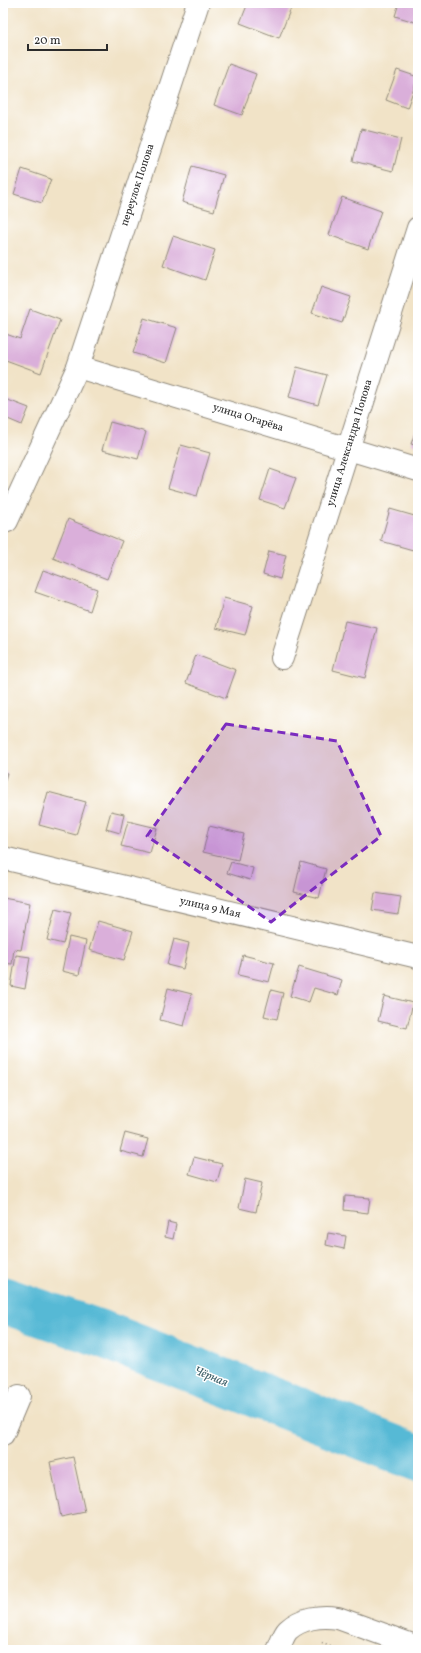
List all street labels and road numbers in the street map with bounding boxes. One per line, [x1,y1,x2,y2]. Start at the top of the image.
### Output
street label: переулок Попова [118,141,159,228]
street label: улица Александра Попова [324,377,377,508]
street label: улица Огарёва [211,400,286,436]
street label: улица 9 Мая [178,894,242,922]

